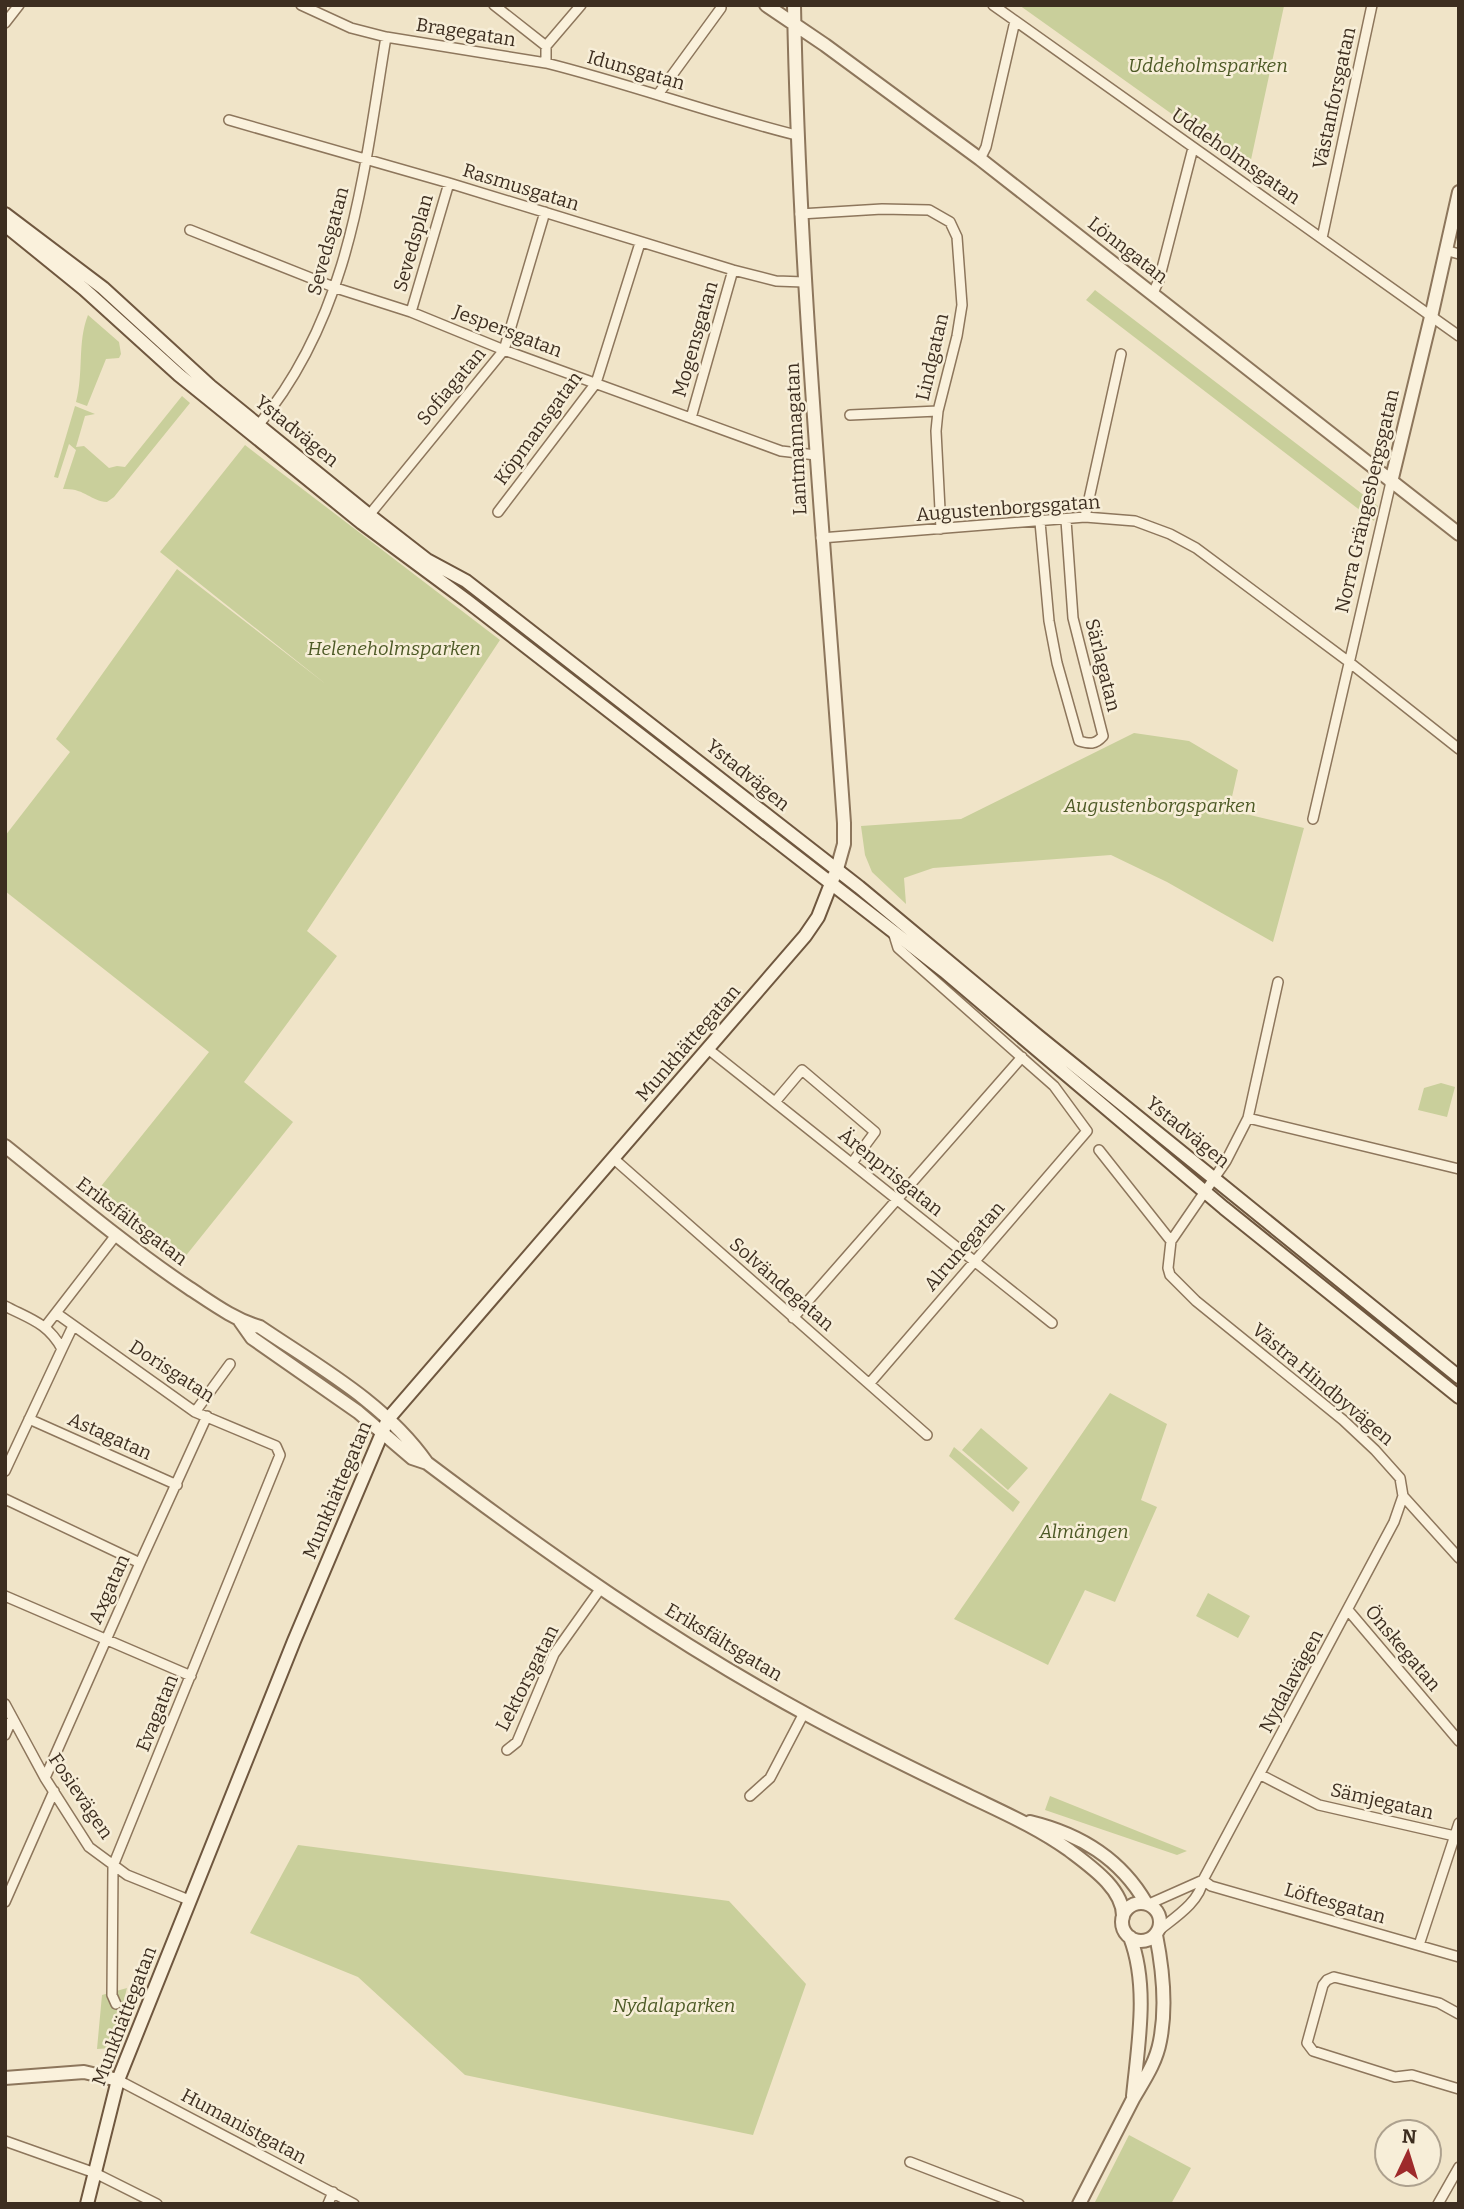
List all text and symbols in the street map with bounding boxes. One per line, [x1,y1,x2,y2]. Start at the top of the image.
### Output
street label: Bragegatan [414,13,518,51]
street label: Västanforsgatan [1308,25,1360,171]
street label: Idunsgatan [585,45,687,95]
park label: Uddeholmsparken [1128,54,1288,77]
street label: Uddeholmsgatan [1167,103,1305,209]
street label: Rasmusgatan [460,158,582,216]
street label: Sevedsgatan [302,184,354,298]
street label: Sevedsplan [388,192,438,294]
street label: Lönngatan [1083,212,1173,288]
street label: Mogensgatan [668,278,722,400]
street label: Jespersgatan [450,299,566,362]
street label: Lindgatan [911,311,953,403]
street label: Sofiagatan [412,342,490,430]
street label: Lantmannagatan [781,362,811,516]
street label: Köpmansgatan [489,367,587,489]
street label: Norra Grängesbergsgatan [1330,387,1404,615]
street label: Ystadvägen [251,390,343,472]
street label: Augustenborgsgatan [915,490,1101,526]
street label: Särlagatan [1080,616,1126,714]
park label: Heleneholmsparken [307,637,481,660]
street label: Ystadvägen [702,734,794,816]
park label: Augustenborgsparken [1063,794,1256,817]
street label: Munkhättegatan [631,980,745,1106]
street label: Ystadvägen [1142,1091,1234,1173]
street label: Ärenprisgatan [834,1123,948,1221]
street label: Eriksfältsgatan [72,1172,192,1270]
street label: Alrunegatan [919,1197,1009,1295]
street label: Solvändegatan [725,1232,839,1336]
street label: Västra Hindbyvägen [1247,1318,1399,1450]
street label: Dorisgatan [125,1335,219,1407]
street label: Astagatan [65,1407,155,1465]
street label: Munkhättegatan [298,1418,376,1562]
park label: Almängen [1038,1520,1129,1543]
street label: Axgatan [84,1551,134,1627]
street label: Eriksfältsgatan [661,1598,787,1686]
street label: Önskegatan [1360,1600,1446,1696]
street label: Lektorsgatan [490,1621,564,1735]
street label: Nydalavägen [1254,1625,1328,1737]
street label: Evagatan [131,1671,183,1755]
street label: Fosievägen [44,1749,118,1843]
street label: Sämjegatan [1328,1778,1436,1824]
street label: Löftesgatan [1282,1878,1388,1928]
street label: Munkhättegatan [87,1943,161,2089]
park label: Nydalaparken [613,1994,735,2017]
street label: Humanistgatan [177,2083,311,2169]
north arrow [1373,2118,1443,2188]
text: N [1401,2125,1418,2149]

